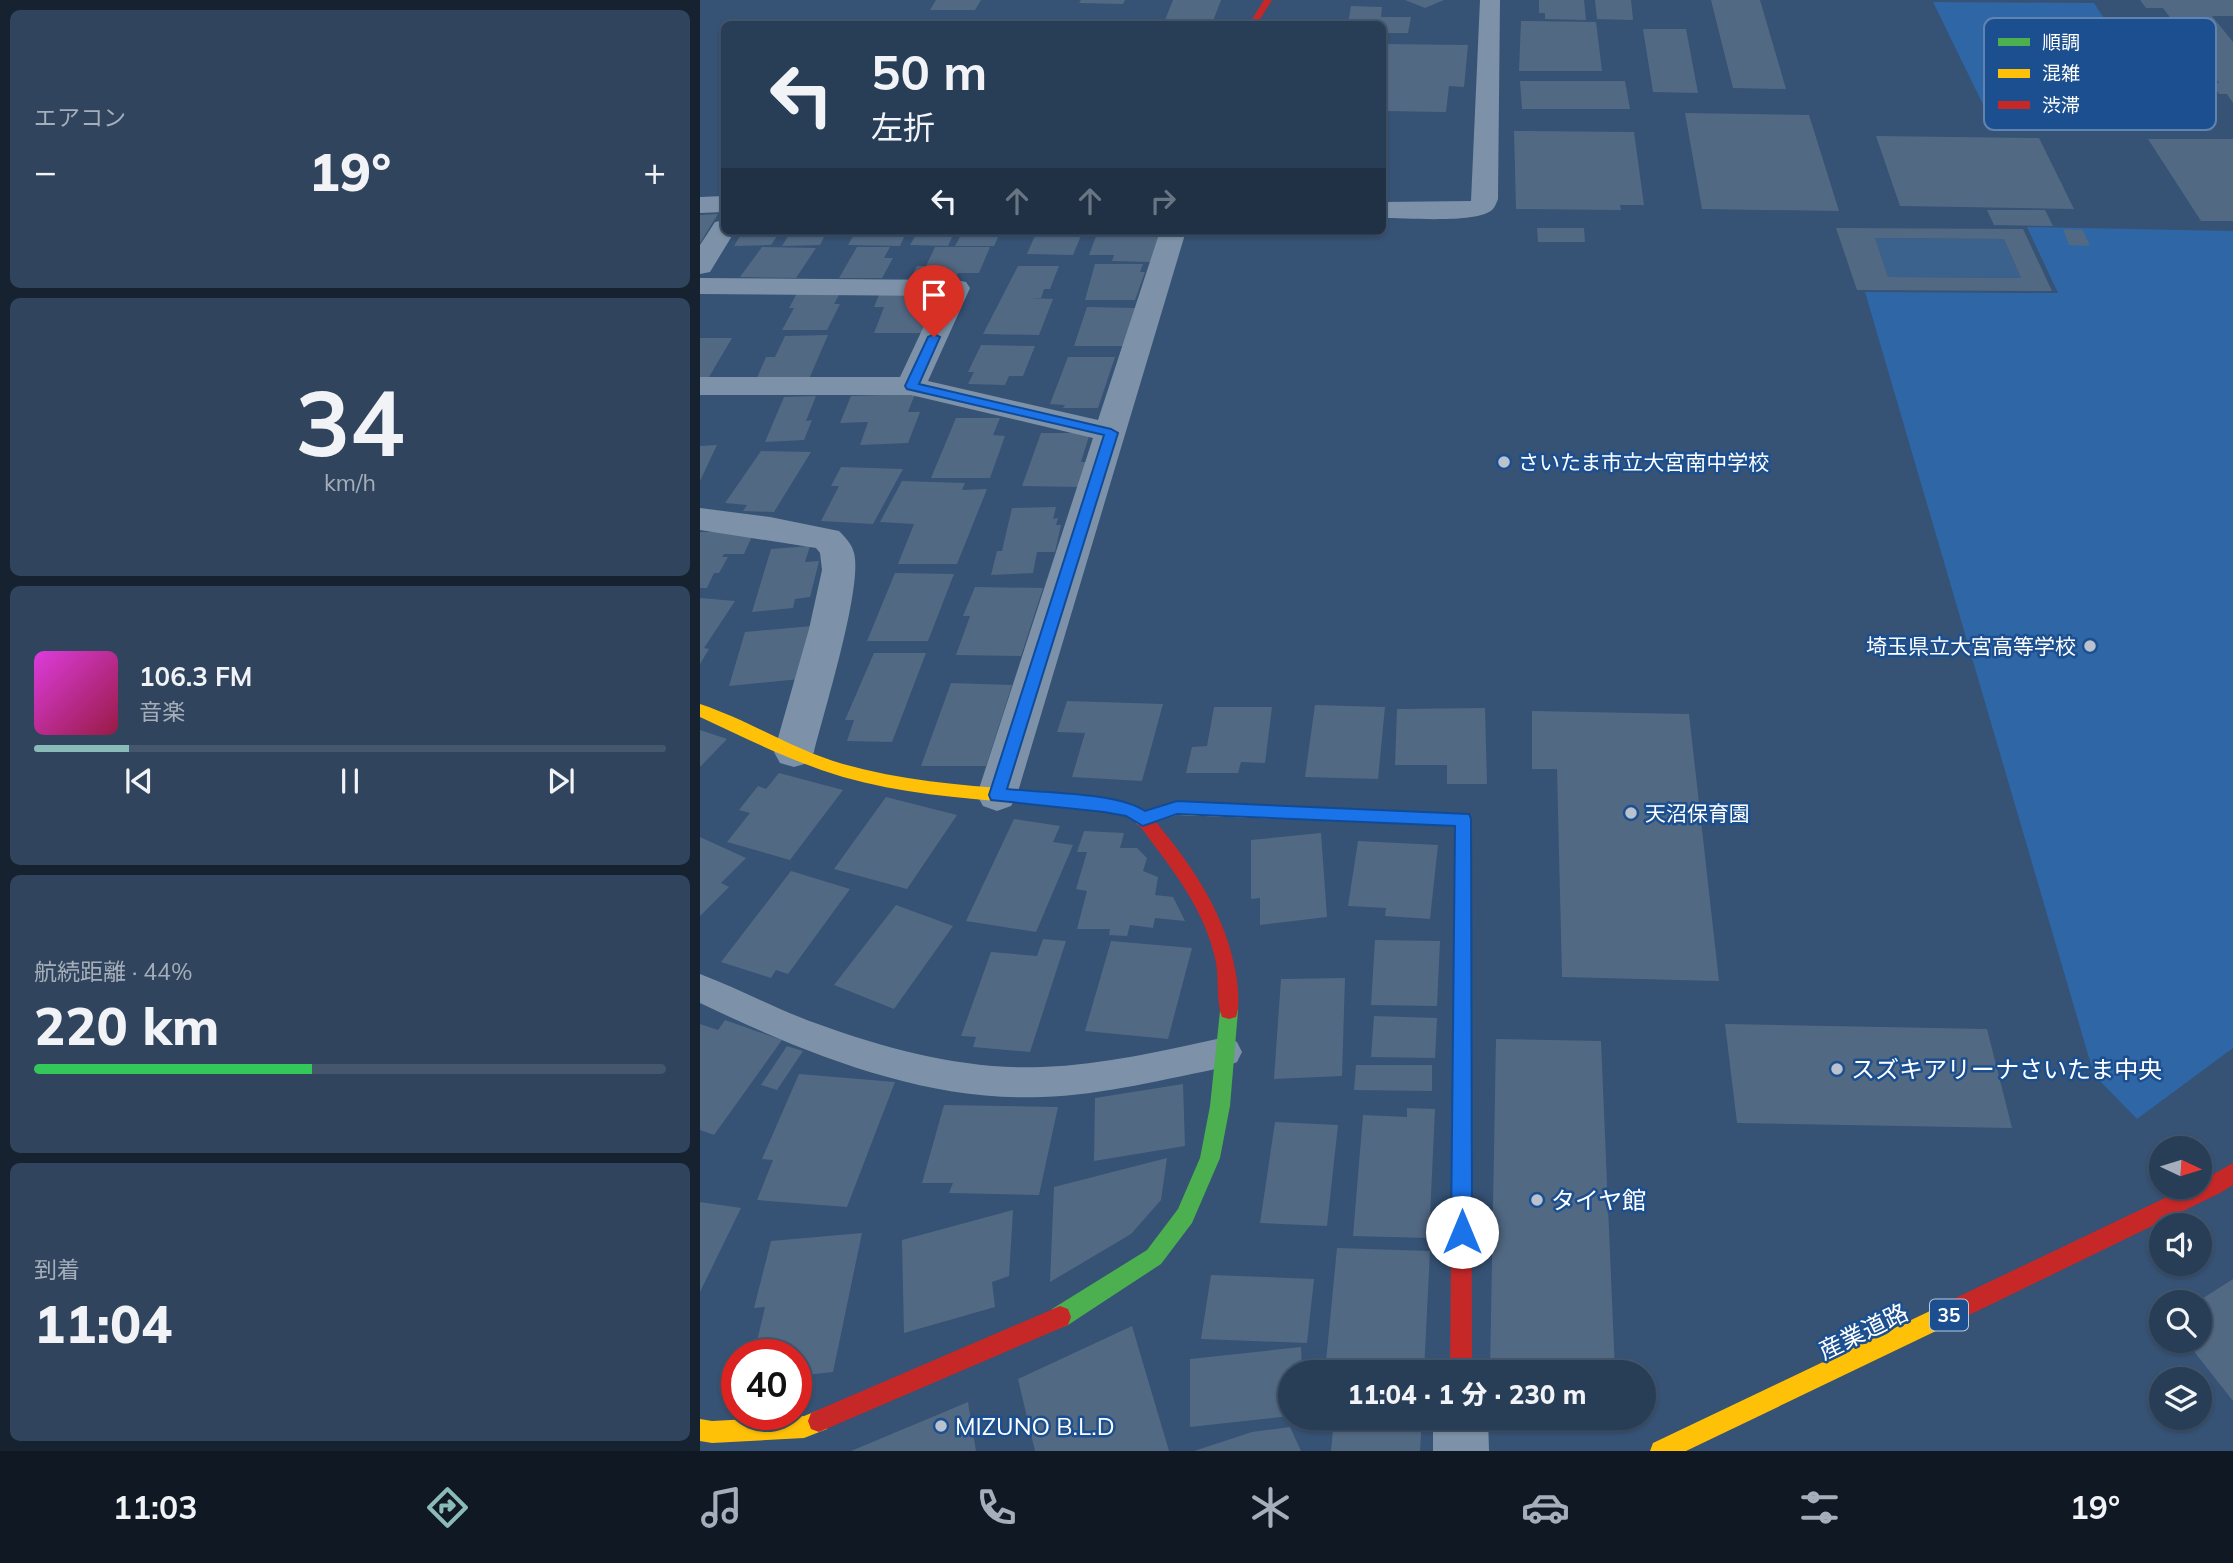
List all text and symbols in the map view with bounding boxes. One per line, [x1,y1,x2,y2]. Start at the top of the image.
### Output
legend [1984,18,2216,130]
text: 順調 [2042,30,2080,54]
text: 50 m [871,41,987,102]
icon: left [756,49,847,140]
text: 混雑 [2042,61,2080,85]
text: 渋滞 [2042,93,2080,117]
text: エアコン [34,103,126,132]
text: 左折 [871,107,935,147]
text: 19° [309,139,391,204]
text: − [34,147,57,195]
text: + [643,147,666,195]
icon: left [925,182,963,220]
icon: ahead [998,182,1036,220]
icon: ahead [1071,182,1109,220]
icon: right [1144,182,1182,220]
pin [904,265,964,337]
icon: arrive [915,276,953,314]
text: 34 [295,365,405,479]
place label: さいたま市立大宮南中学校 [1518,449,1769,475]
marker: さいたま市立大宮南中学校 [1496,454,1512,470]
text: km/h [324,468,376,497]
place label: 埼玉県立大宮高等学校 [1866,633,2076,659]
marker: 埼玉県立大宮高等学校 [2082,638,2098,654]
text: 106.3 FM [139,660,252,693]
text: 音楽 [139,697,185,726]
icon: previous [120,762,158,800]
icon: pause [331,762,369,800]
icon: next [542,762,580,800]
place label: 天沼保育園 [1645,800,1750,826]
marker: 天沼保育園 [1623,805,1639,821]
text: 航続距離 · 44% [34,957,192,986]
text: 220 km [34,993,219,1058]
place label: スズキアリーナさいたま中央 [1851,1054,2162,1084]
marker: スズキアリーナさいたま中央 [1829,1061,1845,1077]
north arrow [2149,1136,2212,1199]
map controls [2149,1136,2212,1430]
place label: タイヤ館 [1551,1185,1646,1215]
marker: タイヤ館 [1529,1192,1545,1208]
position arrow [1425,1195,1499,1269]
button: sound [2149,1213,2212,1276]
text: 到着 [34,1255,80,1284]
button: search [2149,1290,2212,1353]
text: 11:04 [34,1291,172,1356]
street label: 産業道路 [1813,1296,1913,1366]
road number: 35 [1930,1300,1968,1330]
speed limit sign: 40 [721,1339,812,1430]
button: layers [2149,1367,2212,1430]
text: 11:04 · 1 分 · 230 m [1348,1378,1586,1411]
place label: MIZUNO B.L.D [955,1411,1115,1441]
marker: MIZUNO B.L.D [933,1418,949,1434]
icon: directions [423,1483,472,1532]
icon: music [697,1483,746,1532]
icon: phone [972,1483,1021,1532]
icon: climate [1246,1483,1295,1532]
icon: car [1521,1483,1570,1532]
icon: filters [1795,1483,1844,1532]
text: 11:03 [113,1487,197,1527]
text: 19° [2070,1487,2120,1527]

